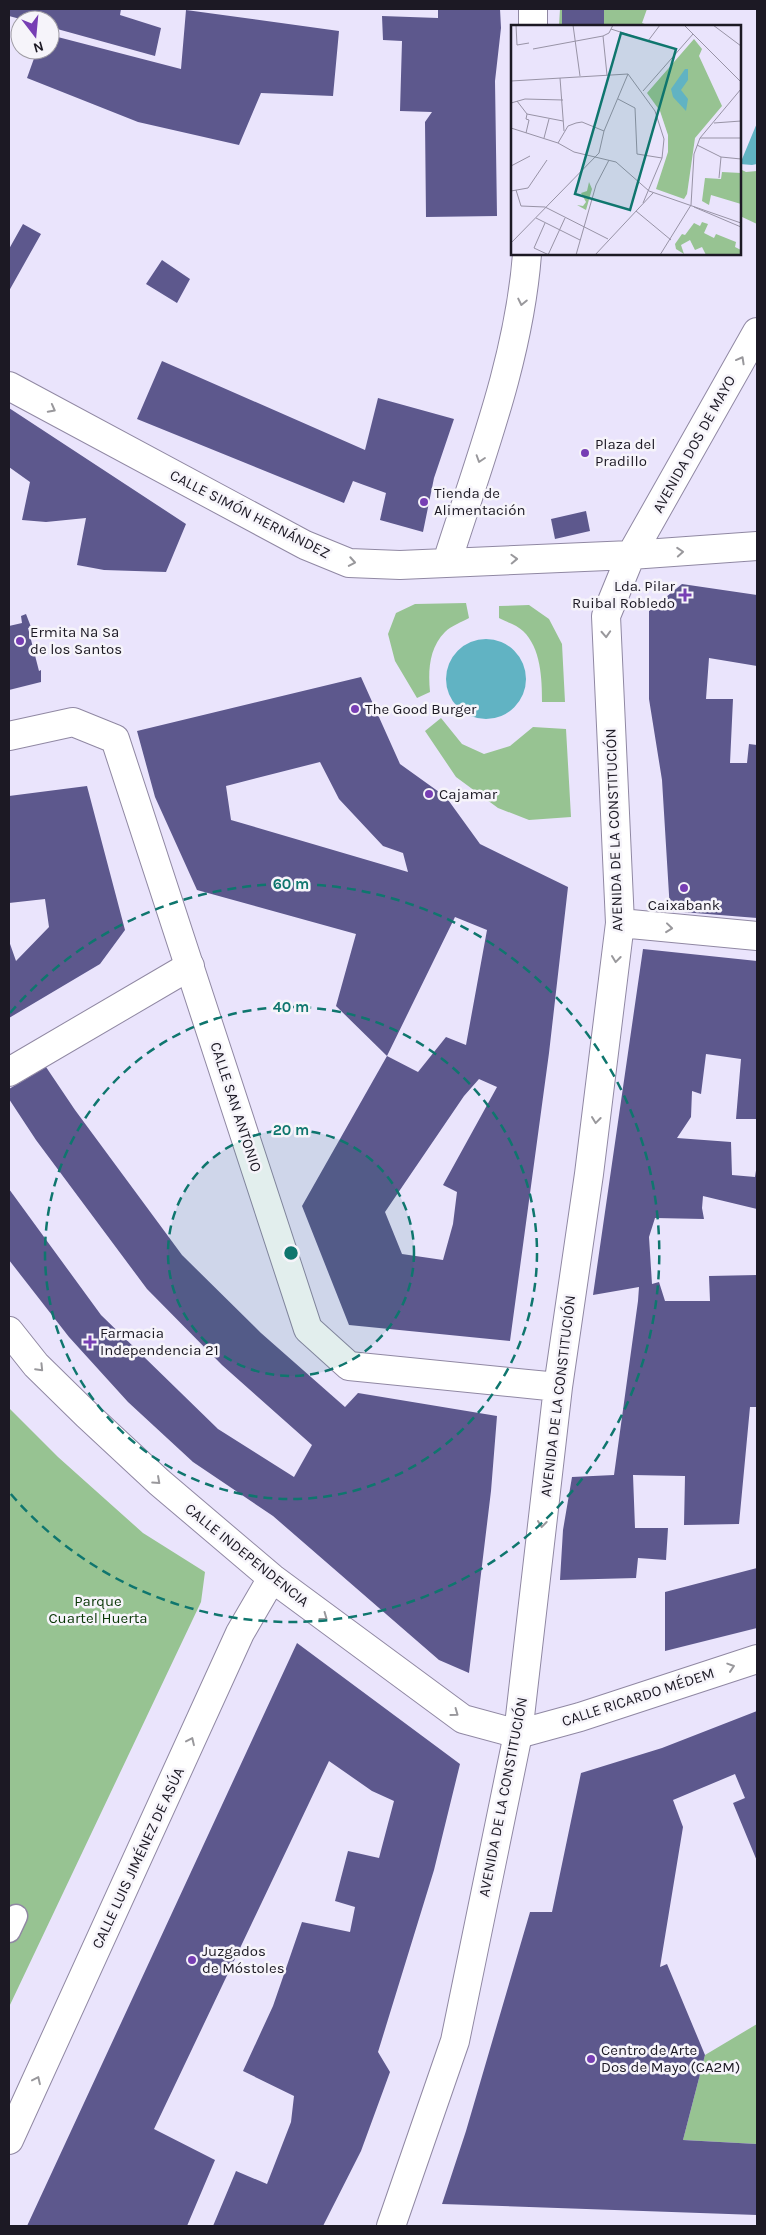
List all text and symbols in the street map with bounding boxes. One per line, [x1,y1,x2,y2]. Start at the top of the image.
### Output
north arrow [10,10,60,60]
inset map [511,25,741,255]
text: N [31,37,46,57]
one-way arrow [517,298,528,307]
one-way arrow [735,357,745,366]
street label: AVENIDA DOS DE MAYO [649,372,739,516]
one-way arrow [46,403,55,413]
place label: Plaza del Pradillo [595,435,656,470]
marker: Plaza del Pradillo [579,447,591,459]
one-way arrow [476,454,486,463]
street label: CALLE SIMÓN HERNÁNDEZ [167,466,333,562]
place label: Tienda de Alimentación [434,484,525,519]
marker: Tienda de Alimentación [418,496,430,508]
one-way arrow [676,546,684,557]
one-way arrow [510,554,518,565]
one-way arrow [347,557,356,567]
place label: Lda. Pilar Ruibal Robledo [572,577,676,612]
marker: Lda. Pilar Ruibal Robledo [679,589,691,601]
place label: Ermita Nª Sª de los Santos [30,623,122,658]
one-way arrow [601,630,612,638]
marker: Ermita Nª Sª de los Santos [14,635,26,647]
place label: The Good Burger [365,700,477,718]
marker: The Good Burger [349,703,361,715]
street label: AVENIDA DE LA CONSTITUCIÓN [601,728,627,932]
place label: Cajamar [439,785,498,803]
marker: Cajamar [423,788,435,800]
text: 60 m [273,875,309,893]
marker: Caixabank [678,882,690,894]
place label: Caixabank [648,896,720,914]
one-way arrow [665,922,673,933]
one-way arrow [611,955,622,963]
text: 40 m [273,998,309,1016]
street label: CALLE SAN ANTONIO [206,1040,266,1174]
one-way arrow [591,1116,602,1124]
text: 20 m [273,1121,309,1139]
centre of rings [282,1244,300,1262]
street label: AVENIDA DE LA CONSTITUCIÓN [537,1294,579,1498]
place label: Farmacia Independencia 21 [100,1324,219,1359]
marker: Farmacia Independencia 21 [84,1336,96,1348]
one-way arrow [34,1363,43,1372]
one-way arrow [152,1475,161,1484]
street label: CALLE INDEPENDENCIA [181,1499,313,1611]
one-way arrow [537,1520,548,1528]
park label: Parque Cuartel Huerta [48,1592,148,1627]
one-way arrow [318,1611,328,1620]
one-way arrow [727,1663,735,1673]
street label: CALLE RICARDO MÉDEM [559,1664,717,1730]
street label: AVENIDA DE LA CONSTITUCIÓN [475,1696,531,1898]
one-way arrow [449,1707,458,1716]
one-way arrow [185,1737,195,1746]
street label: CALLE LUIS JIMÉNEZ DE ASÚA [88,1764,188,1952]
place label: Juzgados de Móstoles [202,1942,285,1977]
marker: Juzgados de Móstoles [186,1954,198,1966]
place label: Centro de Arte Dos de Mayo (CA2M) [601,2041,740,2076]
marker: Centro de Arte Dos de Mayo (CA2M) [585,2053,597,2065]
one-way arrow [30,2076,41,2085]

